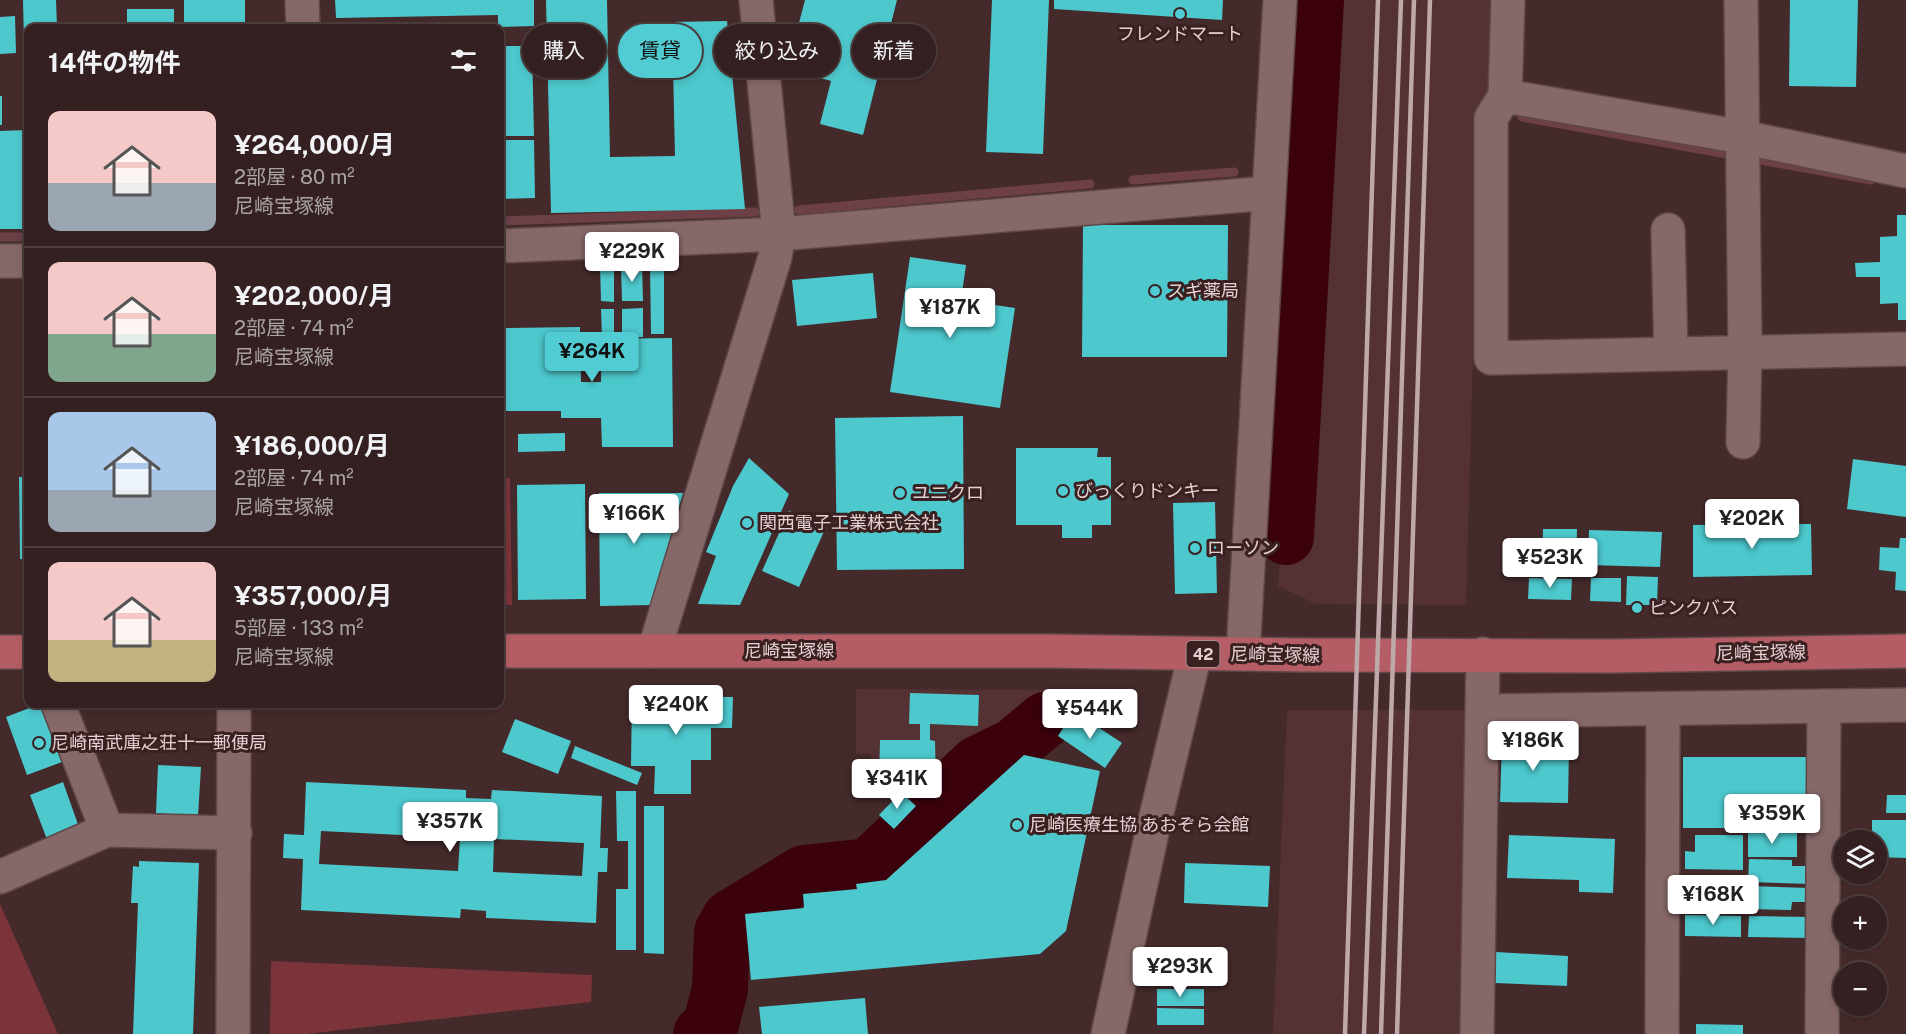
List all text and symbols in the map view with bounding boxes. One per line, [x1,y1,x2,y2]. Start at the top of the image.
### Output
marker: フレンドマート [1173,7,1187,21]
place label: フレンドマート [1117,23,1243,44]
chip: 購入 [522,24,606,78]
chip: 賃貸 [618,24,702,78]
chip: 絞り込み [714,24,840,78]
chip: 新着 [852,24,936,78]
icon: filters [447,44,480,77]
text: 14件の物件 [48,47,180,78]
text: ¥264,000/月 [234,129,395,160]
icon: home [96,135,168,207]
text: 2部屋 · 80 m² [234,165,355,189]
text: 尼崎宝塚線 [234,194,334,218]
pin: ¥229K [590,232,674,283]
text: ¥229K [599,239,665,263]
text: ¥202,000/月 [234,280,394,311]
place label: スギ薬局 [1167,280,1239,301]
marker: スギ薬局 [1148,284,1162,298]
icon: home [96,286,168,358]
pin: ¥187K [908,288,992,339]
text: ¥187K [919,295,981,319]
text: 2部屋 · 74 m² [234,316,354,340]
pin: ¥264K [550,332,634,383]
text: ¥264K [559,339,625,363]
text: 尼崎宝塚線 [234,345,334,369]
text: ¥186,000/月 [234,430,390,461]
icon: home [96,436,168,508]
text: 2部屋 · 74 m² [234,466,354,490]
place label: びっくりドンキー [1075,480,1219,501]
place label: ユニクロ [912,482,984,503]
marker: びっくりドンキー [1056,484,1070,498]
marker: ユニクロ [893,486,907,500]
pin: ¥166K [592,494,676,545]
text: 尼崎宝塚線 [234,495,334,519]
pin: ¥202K [1710,499,1794,550]
text: ¥166K [603,501,665,525]
text: ¥202K [1719,506,1785,530]
place label: 関西電子工業株式会社 [759,512,939,533]
marker: 関西電子工業株式会社 [740,516,754,530]
place label: ローソン [1207,537,1279,558]
pin: ¥523K [1508,538,1592,589]
marker: ローソン [1188,541,1202,555]
text: ¥523K [1516,545,1584,569]
text: ¥357,000/月 [234,580,393,611]
icon: home [96,586,168,658]
place label: ピンクバス [1649,597,1738,618]
marker: ピンクバス [1630,601,1644,615]
text: 5部屋 · 133 m² [234,616,364,640]
street label: 尼崎宝塚線 [744,640,834,661]
road number: 42 [1186,641,1220,667]
street label: 尼崎宝塚線 [1716,641,1806,664]
street label: 尼崎宝塚線 [1230,643,1320,666]
text: 尼崎宝塚線 [234,645,334,669]
pin: ¥240K [634,685,718,736]
pin: ¥544K [1048,689,1132,740]
text: ¥240K [643,692,709,716]
text: ¥544K [1056,696,1124,720]
pin: ¥186K [1491,721,1575,772]
text: ¥186K [1502,728,1564,752]
place label: 尼崎南武庫之荘十一郵便局 [51,732,267,753]
marker: 尼崎南武庫之荘十一郵便局 [32,736,46,750]
pin: ¥341K [855,759,939,810]
text: ¥341K [866,766,928,790]
pin: ¥359K [1730,794,1814,845]
text: ¥359K [1738,801,1806,825]
pin: ¥357K [408,802,492,853]
text: ¥357K [417,809,483,833]
place label: 尼崎医療生協 あおぞら会館 [1029,814,1249,835]
marker: 尼崎医療生協 あおぞら会館 [1010,818,1024,832]
map controls [1833,830,1887,1016]
button: layers [1833,830,1887,884]
pin: ¥168K [1671,875,1755,926]
text: ¥168K [1682,882,1744,906]
button: + [1833,896,1887,950]
pin: ¥293K [1138,947,1222,998]
text: ¥293K [1147,954,1213,978]
button: − [1833,962,1887,1016]

